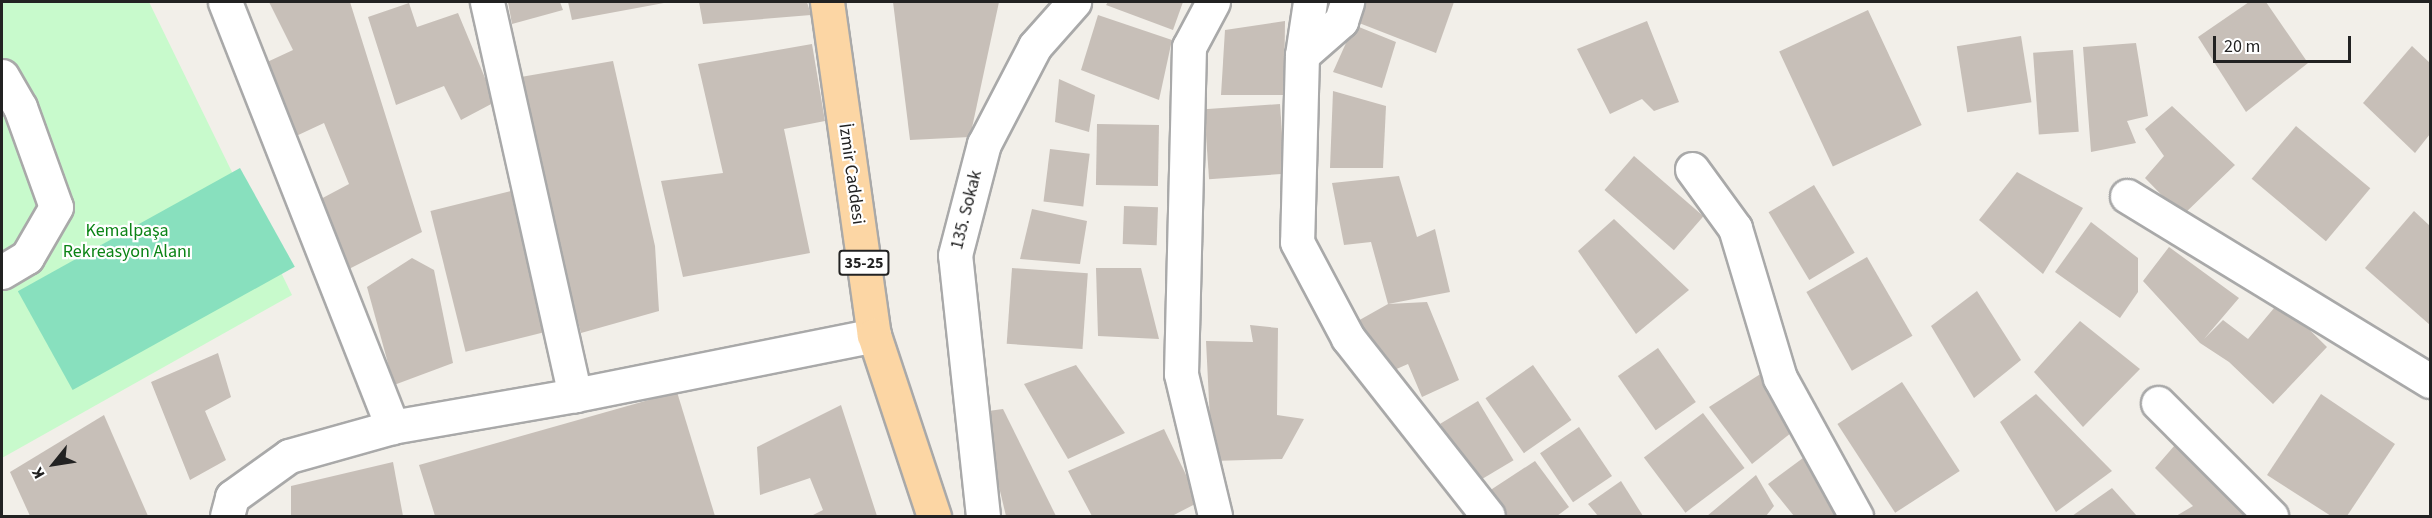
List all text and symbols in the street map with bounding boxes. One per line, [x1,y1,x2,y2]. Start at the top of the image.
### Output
scale bar [2216,24,2354,62]
text: 20 m [2224,34,2260,59]
street label: İzmir Caddesi [833,122,869,226]
street label: 135. Sokak [947,168,987,252]
park label: Kemalpaşa Rekreasyon Alanı [63,221,191,264]
road number: 35-25 [837,250,891,276]
north arrow [24,434,84,494]
text: K [26,463,50,483]

